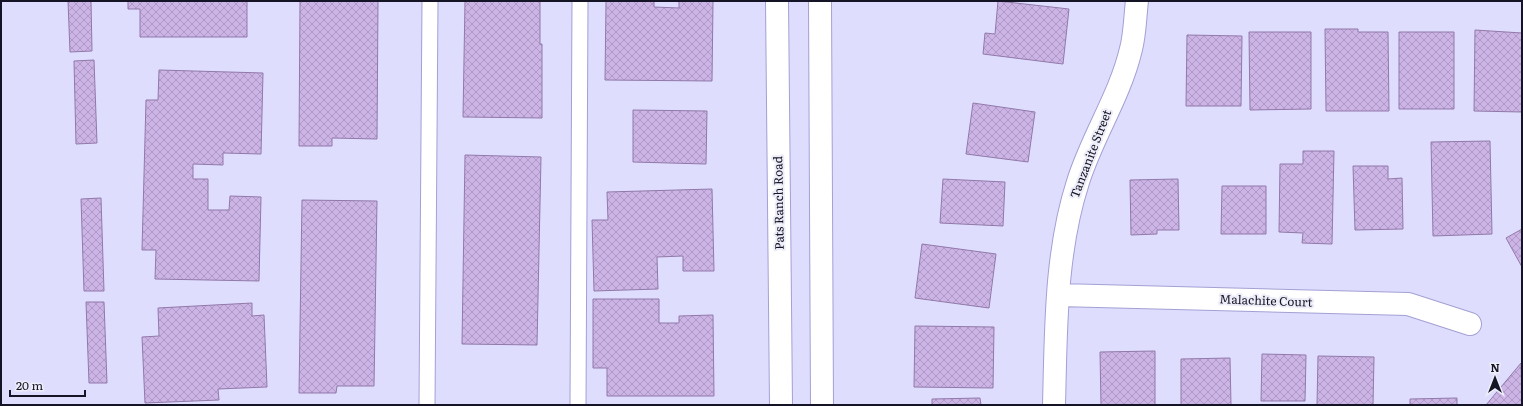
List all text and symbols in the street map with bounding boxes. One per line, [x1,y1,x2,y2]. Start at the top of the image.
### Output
street label: Tanzanite Street [1065,106,1115,201]
street label: Pats Ranch Road [768,155,788,250]
street label: Malachite Court [1219,289,1313,311]
north arrow [1475,358,1515,398]
text: N [1490,359,1500,375]
scale bar [10,372,85,398]
text: 20 m [16,376,43,394]

